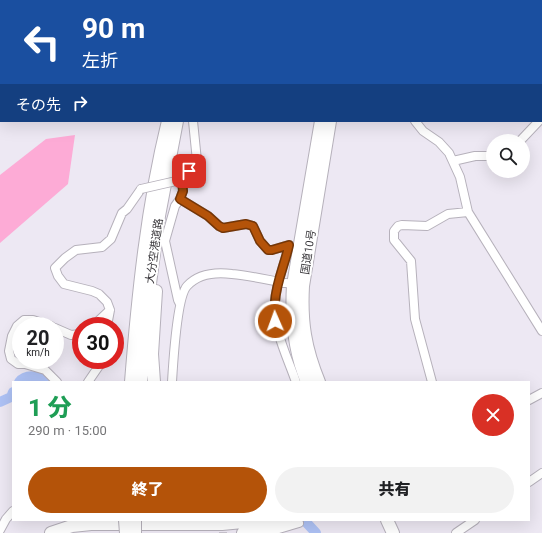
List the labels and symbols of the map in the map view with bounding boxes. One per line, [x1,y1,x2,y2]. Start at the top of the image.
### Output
pin [172,154,206,188]
street label: 大分空港道路 [143,217,166,285]
street label: 国道10号 [299,229,318,276]
position arrow [254,300,296,342]
speed limit sign: 30 [72,317,124,369]

